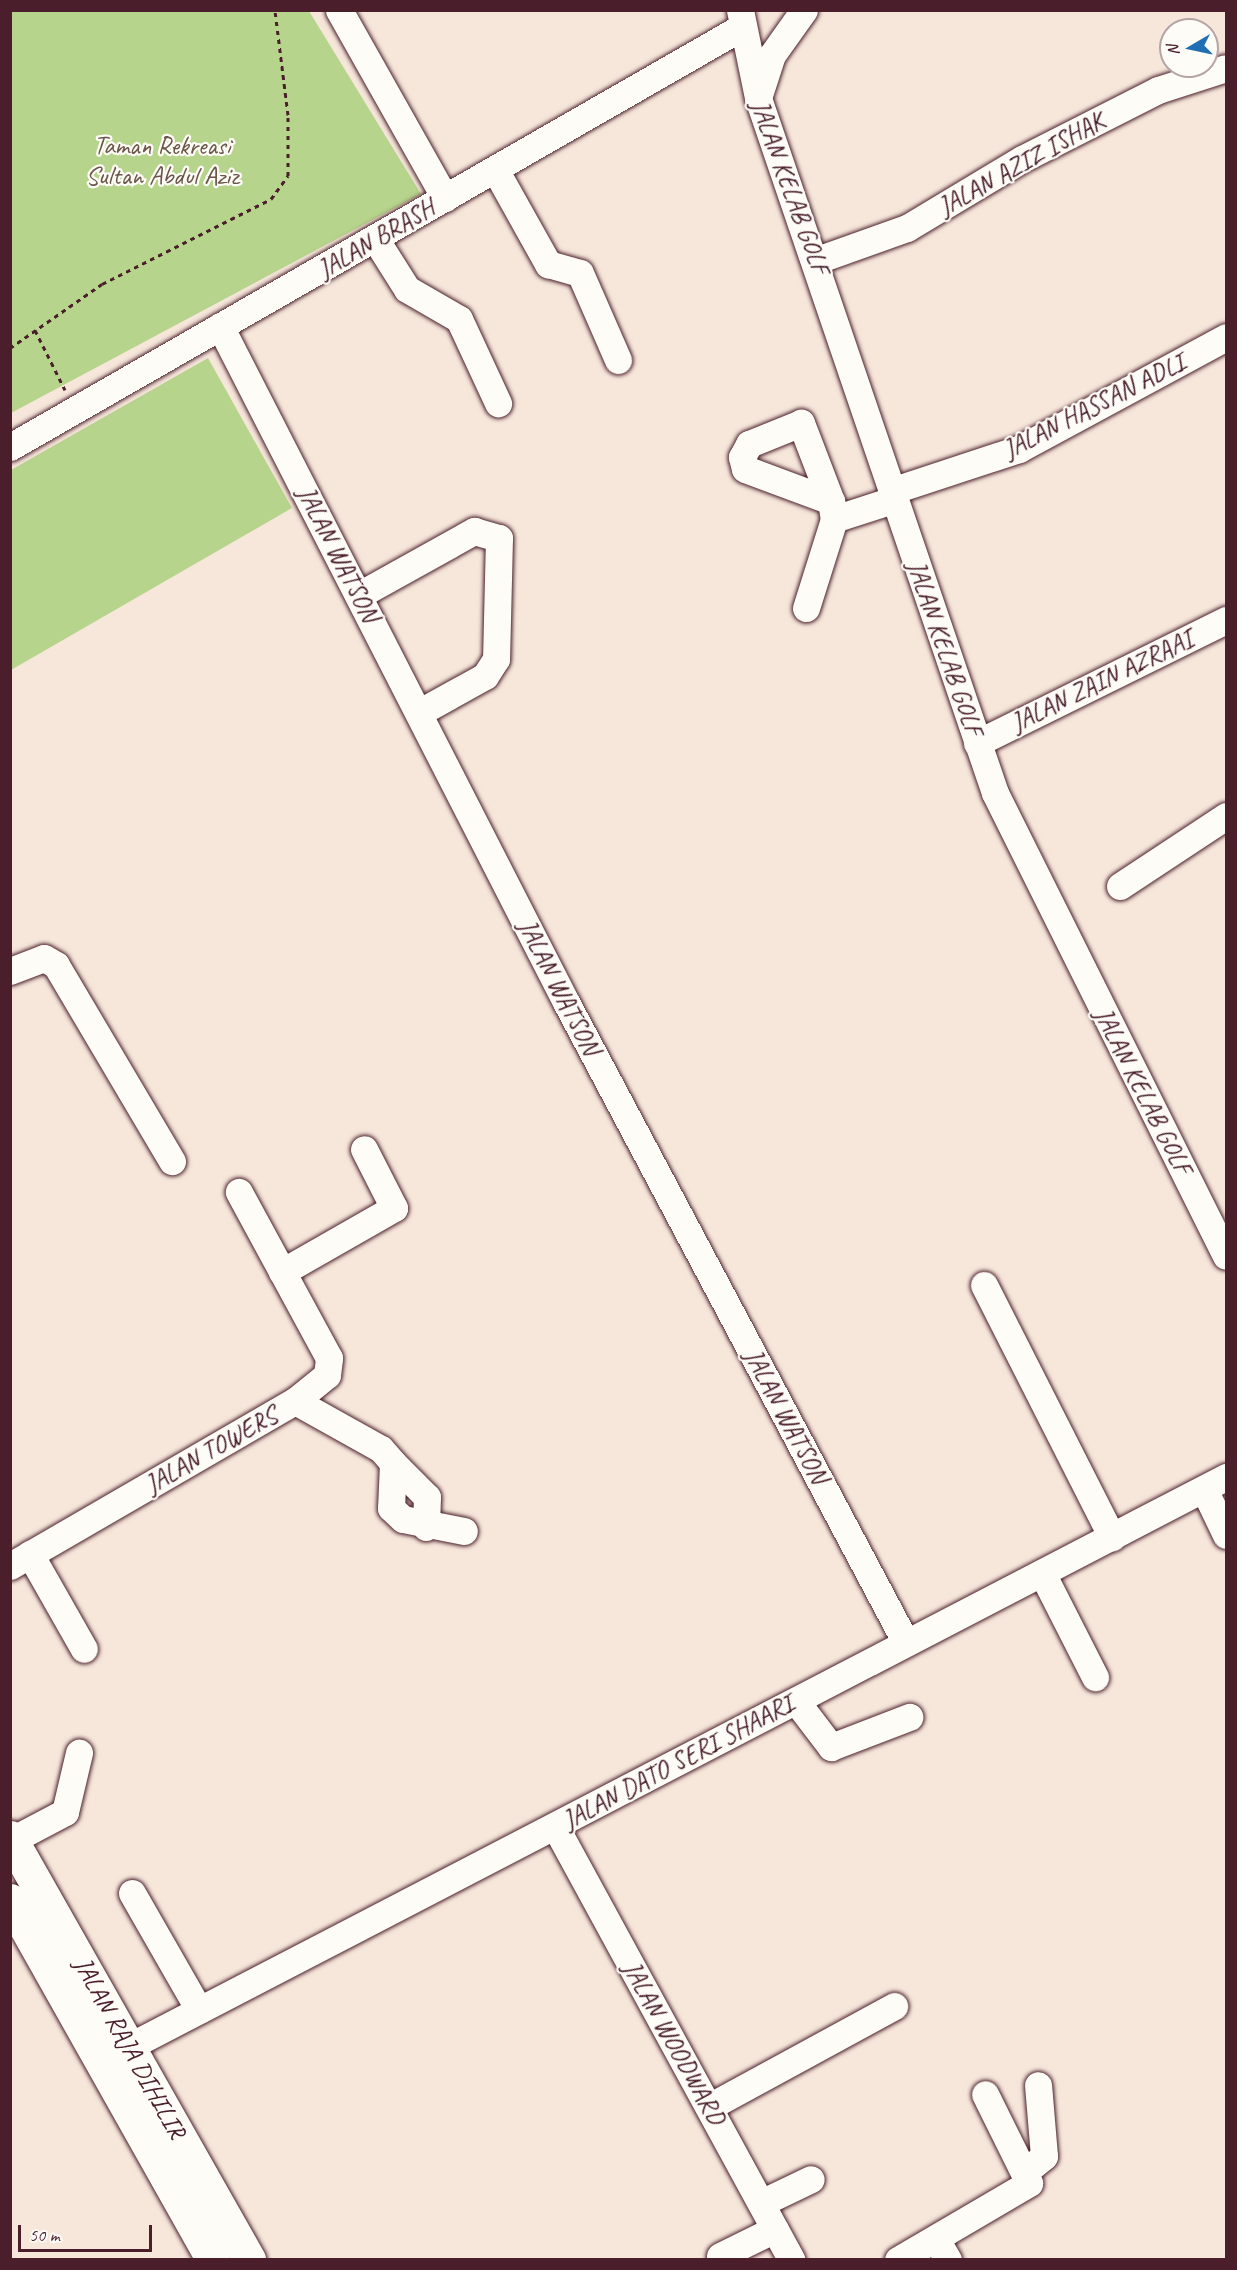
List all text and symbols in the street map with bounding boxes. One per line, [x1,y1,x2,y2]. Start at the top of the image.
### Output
north arrow [1159,18,1219,78]
text: N [1163,44,1184,57]
street label: JALAN KELAB GOLF [744,96,836,278]
street label: JALAN AZIZ ISHAK [933,105,1109,223]
park label: Taman Rekreasi Sultan Abdul Aziz [85,130,239,192]
street label: JALAN BRASH [312,193,440,285]
street label: JALAN HASSAN ADLI [998,347,1190,465]
street label: JALAN WATSON [291,481,385,627]
street label: JALAN KELAB GOLF [900,556,990,740]
street label: JALAN ZAIN AZRAAI [1006,624,1198,738]
street label: JALAN WATSON [512,914,606,1060]
street label: JALAN KELAB GOLF [1088,1002,1198,1180]
street label: JALAN WATSON [738,1343,834,1489]
street label: JALAN TOWERS [139,1400,283,1500]
street label: JALAN DATO SERI SHAARI [558,1688,798,1836]
street label: JALAN RAJA DIHILIR [67,1951,193,2145]
street label: JALAN WOODWARD [616,1956,732,2130]
scale bar [21,2213,154,2251]
text: 50 m [29,2224,60,2246]

